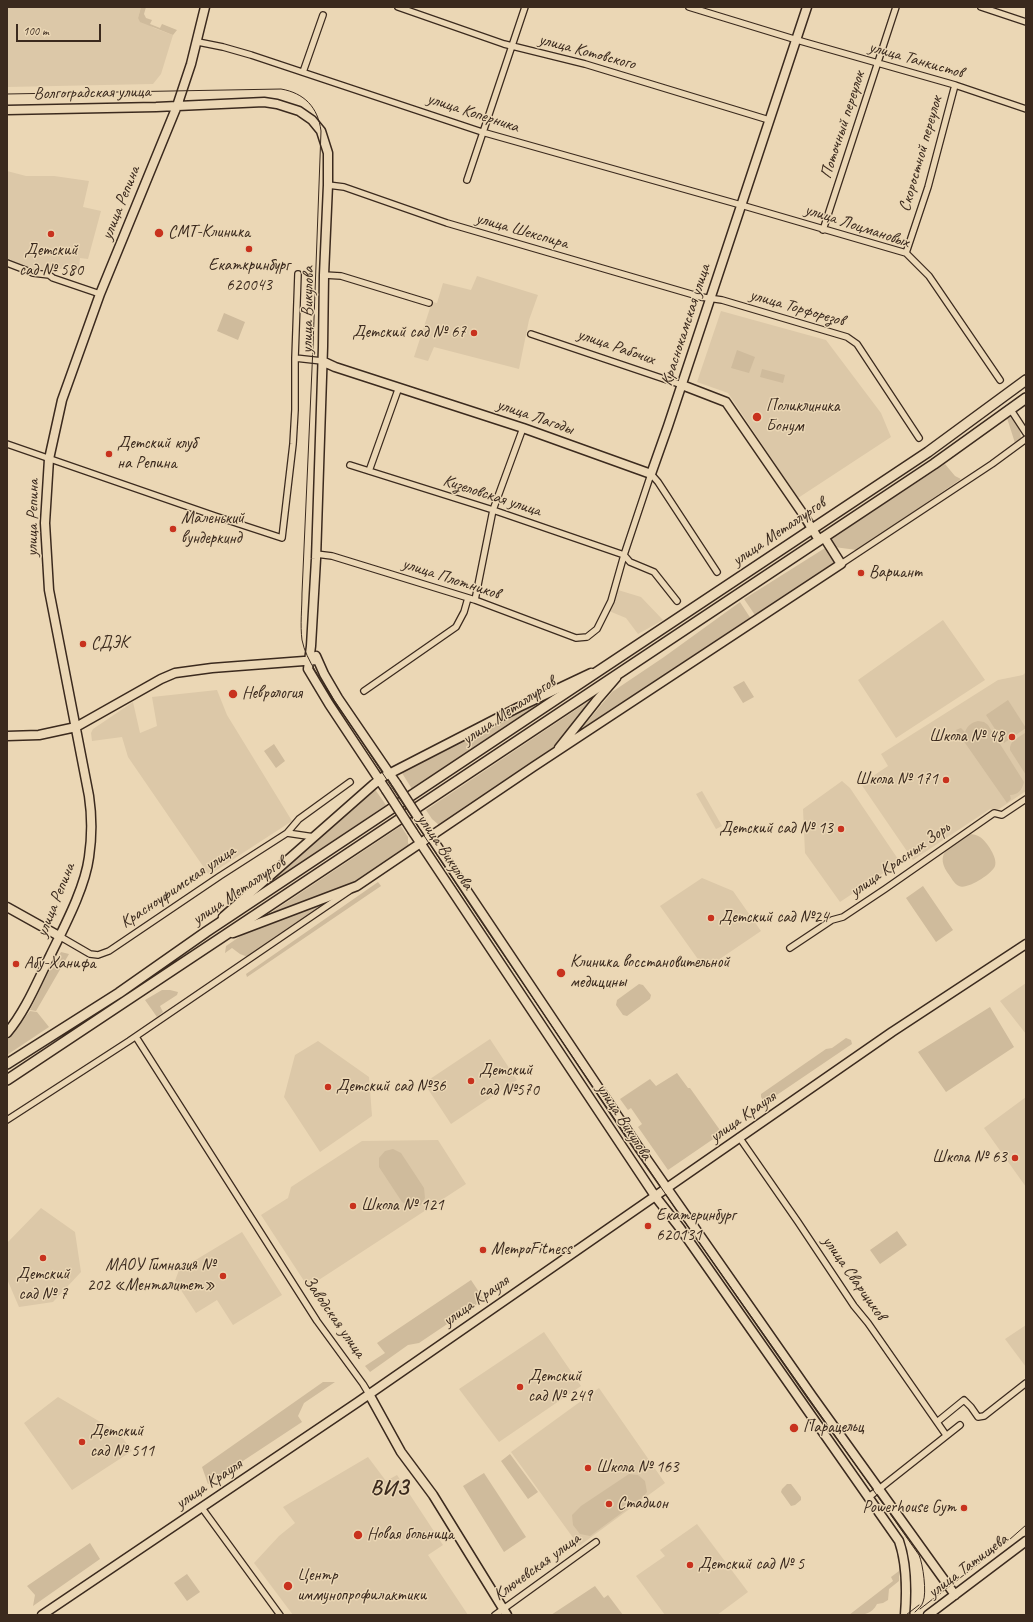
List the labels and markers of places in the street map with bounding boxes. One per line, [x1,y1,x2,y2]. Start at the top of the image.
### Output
place label: СМТ-Клиника [168,223,250,243]
marker: СМТ-Клиника [153,227,165,239]
marker: Детский сад № 580 [46,229,56,239]
place label: Детский сад № 580 [19,241,83,281]
marker: Екаткринбург 620043 [244,244,254,254]
place label: Екаткринбург 620043 [208,256,290,296]
place label: Детский сад № 67 [352,323,466,343]
marker: Детский сад № 67 [469,328,479,338]
place label: Поликлиника Бонум [766,397,840,437]
marker: Поликлиника Бонум [751,411,763,423]
place label: Детский клуб на Репина [117,434,196,474]
marker: Детский клуб на Репина [104,449,114,459]
place label: Маленький вундеркинд [181,509,244,549]
marker: Маленький вундеркинд [168,524,178,534]
place label: Вариант [869,563,922,583]
marker: Вариант [856,568,866,578]
place label: СДЭК [91,634,128,654]
marker: СДЭК [78,639,88,649]
place label: Неврология [242,684,302,704]
marker: Неврология [227,688,239,700]
place label: Школа № 48 [929,727,1004,747]
marker: Школа № 48 [1007,732,1017,742]
place label: Школа № 171 [855,770,938,790]
marker: Школа № 171 [941,775,951,785]
place label: Детский сад № 13 [719,819,833,839]
marker: Детский сад № 13 [836,824,846,834]
place label: Детский сад №24 [719,908,829,928]
marker: Детский сад №24 [706,913,716,923]
place label: Клиника восстановительной медицины [570,953,730,993]
place label: Абу-Ханифа [24,954,95,974]
marker: Абу-Ханифа [11,959,21,969]
marker: Клиника восстановительной медицины [555,967,567,979]
place label: Детский сад №570 [479,1061,539,1101]
marker: Детский сад №570 [466,1076,476,1086]
place label: Детский сад №36 [336,1077,446,1097]
marker: Детский сад №36 [323,1082,333,1092]
place label: Школа № 63 [932,1148,1007,1168]
marker: Школа № 63 [1010,1153,1020,1163]
place label: Школа № 121 [361,1196,444,1216]
marker: Школа № 121 [348,1201,358,1211]
place label: Екатеринбург 620131 [656,1206,735,1246]
marker: Екатеринбург 620131 [643,1221,653,1231]
place label: МетроFitness [491,1240,571,1260]
marker: МетроFitness [478,1245,488,1255]
marker: Детский сад № 7 [38,1253,48,1263]
place label: МАОУ Гимназия № 202 «Менталитет» [87,1256,215,1296]
place label: Детский сад № 7 [16,1265,70,1305]
marker: МАОУ Гимназия № 202 «Менталитет» [218,1271,228,1281]
place label: Детский сад № 249 [528,1367,592,1407]
marker: Детский сад № 249 [515,1382,525,1392]
place label: Парацельц [803,1418,863,1438]
place label: Детский сад № 511 [90,1422,154,1462]
marker: Парацельц [788,1422,800,1434]
marker: Детский сад № 511 [77,1437,87,1447]
place label: Школа № 163 [596,1458,679,1478]
marker: Школа № 163 [583,1463,593,1473]
place label: Стадион [617,1494,668,1514]
place label: Powerhouse Gym [862,1498,956,1518]
marker: Стадион [604,1499,614,1509]
marker: Powerhouse Gym [959,1503,969,1513]
place label: Новая больница [367,1525,454,1545]
marker: Новая больница [352,1529,364,1541]
place label: Детский сад № 5 [698,1555,804,1575]
marker: Детский сад № 5 [685,1560,695,1570]
place label: Центр иммунопрофилактики [297,1566,426,1606]
marker: Центр иммунопрофилактики [282,1580,294,1592]

